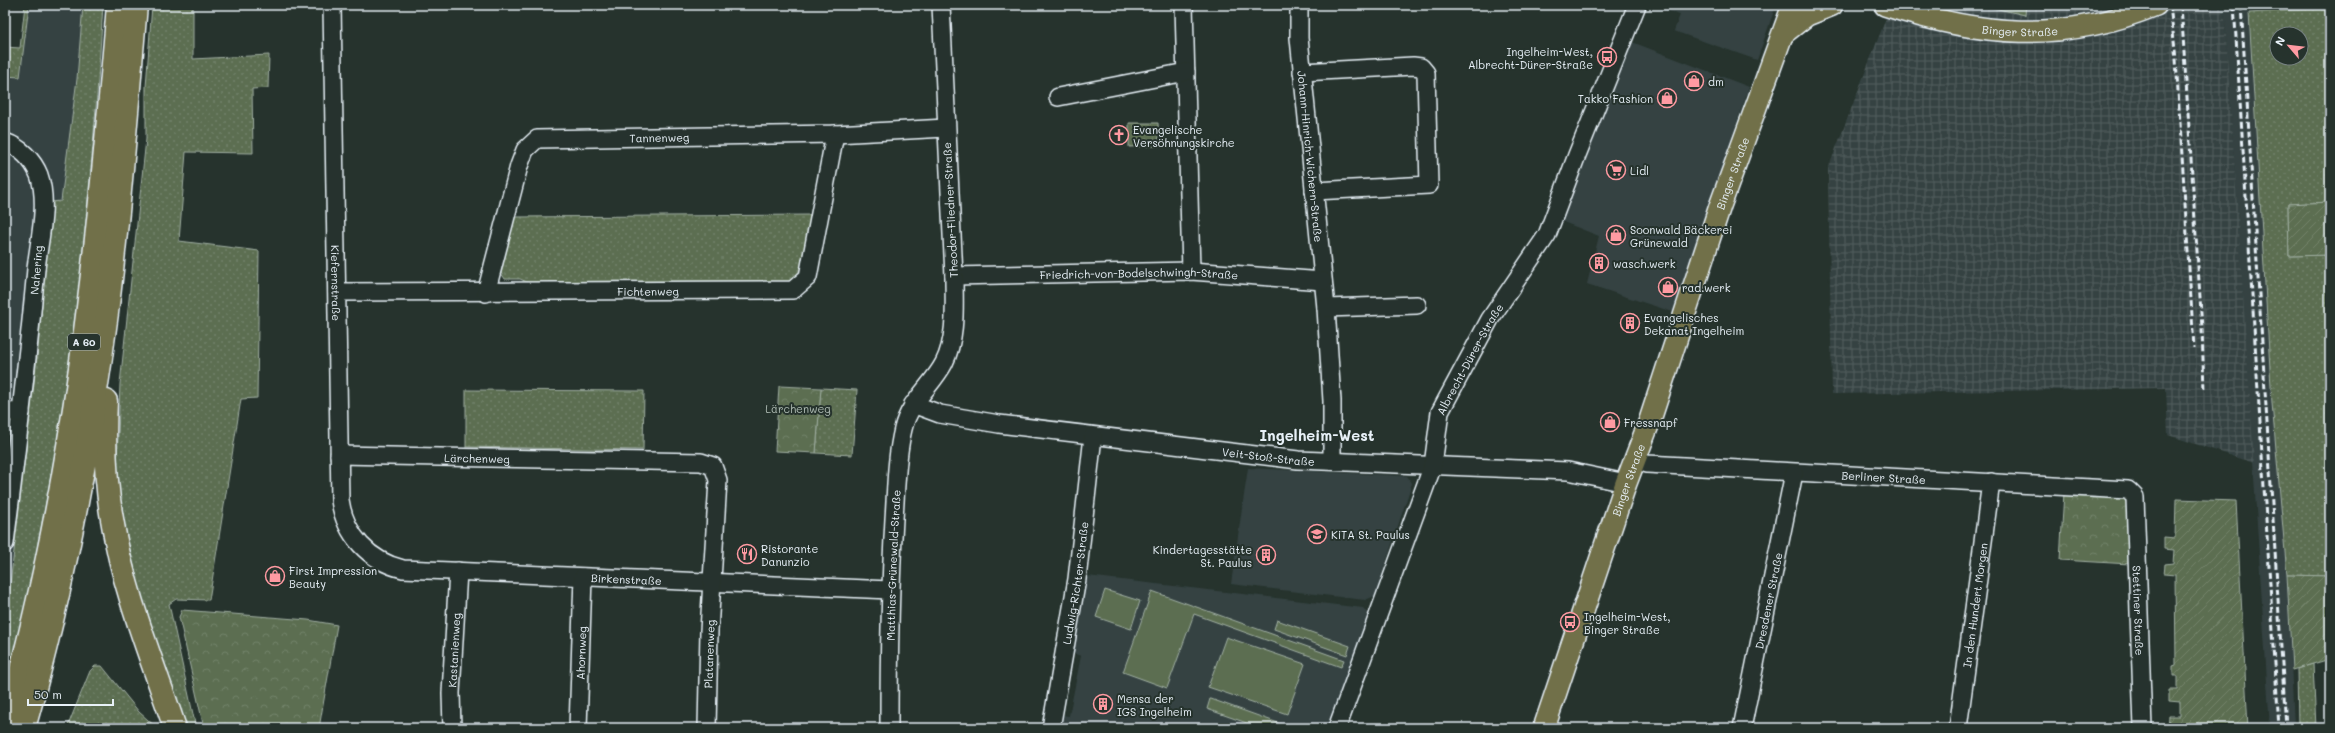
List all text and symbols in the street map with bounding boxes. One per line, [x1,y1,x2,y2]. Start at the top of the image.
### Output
street label: Binger Straße [1981,21,2059,39]
north arrow [2269,26,2309,66]
text: N [2271,34,2288,48]
place label: Ingelheim-West, Albrecht-Dürer-Straße [1468,44,1593,72]
bus stop icon: Ingelheim-West, Albrecht-Dürer-Straße [1596,46,1618,68]
street label: Johann-Hinrich-Wichern-Straße [1295,70,1327,243]
shop icon: dm [1683,70,1705,92]
place label: dm [1708,74,1724,89]
shop icon: Takko Fashion [1656,87,1678,109]
place label: Takko Fashion [1578,91,1653,106]
place label: Evangelische Versöhnungskirche [1133,122,1235,150]
church icon: Evangelische Versöhnungskirche [1108,124,1130,146]
street label: Tannenweg [629,129,689,145]
street label: Binger Straße [1712,135,1752,211]
street label: Theodor-Fliedner-Straße [939,142,961,278]
supermarket icon: Lidl [1605,159,1627,181]
place label: Lidl [1630,163,1649,178]
place label: Soonwald Bäckerei Grünewald [1630,222,1732,250]
shop icon: Soonwald Bäckerei Grünewald [1605,224,1627,246]
street label: Nahering [26,245,46,295]
street label: Kiefernstraße [328,245,345,321]
building icon: wasch.werk [1588,252,1610,274]
place label: wasch.werk [1613,256,1676,271]
street label: Friedrich-von-Bodelschwingh-Straße [1039,263,1239,282]
shop icon: rad.werk [1657,276,1679,298]
place label: rad.werk [1682,280,1731,295]
street label: Fichtenweg [617,283,679,298]
street label: Albrecht-Dürer-Straße [1432,300,1506,417]
place label: Evangelisches Dekanat Ingelheim [1644,310,1744,338]
building icon: Evangelisches Dekanat Ingelheim [1619,312,1641,334]
road number: A 60 [68,334,100,350]
park label: Lärchenweg [765,401,831,416]
shop icon: Fressnapf [1599,411,1621,433]
place label: Fressnapf [1624,415,1678,430]
district label: Ingelheim-West [1259,425,1375,445]
street label: Binger Straße [1608,441,1648,518]
street label: Veit-Stoß-Straße [1221,443,1315,468]
street label: Lärchenweg [444,450,510,466]
street label: Berliner Straße [1841,467,1926,487]
street label: Matthias-Grünewald-Straße [882,489,903,641]
street label: Ludwig-Richter-Straße [1058,521,1091,646]
school or university icon: KiTA St. Paulus [1306,523,1328,545]
place label: KiTA St. Paulus [1331,527,1410,542]
place label: Ristorante Danunzio [761,541,818,569]
place label: Kindertagesstätte St. Paulus [1153,542,1252,570]
street label: In den Hundert Morgen [1959,542,1990,668]
restaurant icon: Ristorante Danunzio [736,543,758,565]
building icon: Kindertagesstätte St. Paulus [1255,544,1277,566]
street label: Dresdener Straße [1751,551,1785,650]
place label: First Impression Beauty [289,563,377,591]
shop icon: First Impression Beauty [264,565,286,587]
street label: Stettiner Straße [2130,565,2148,656]
street label: Birkenstraße [591,570,662,588]
place label: Ingelheim-West, Binger Straße [1584,609,1671,637]
bus stop icon: Ingelheim-West, Binger Straße [1559,611,1581,633]
street label: Kastanienweg [444,612,463,688]
street label: Platanenweg [700,619,718,689]
street label: Ahornweg [572,626,589,680]
scale bar [28,681,113,707]
text: 50 m [34,686,62,702]
place label: Mensa der IGS Ingelheim [1117,691,1192,719]
building icon: Mensa der IGS Ingelheim [1092,693,1114,715]

